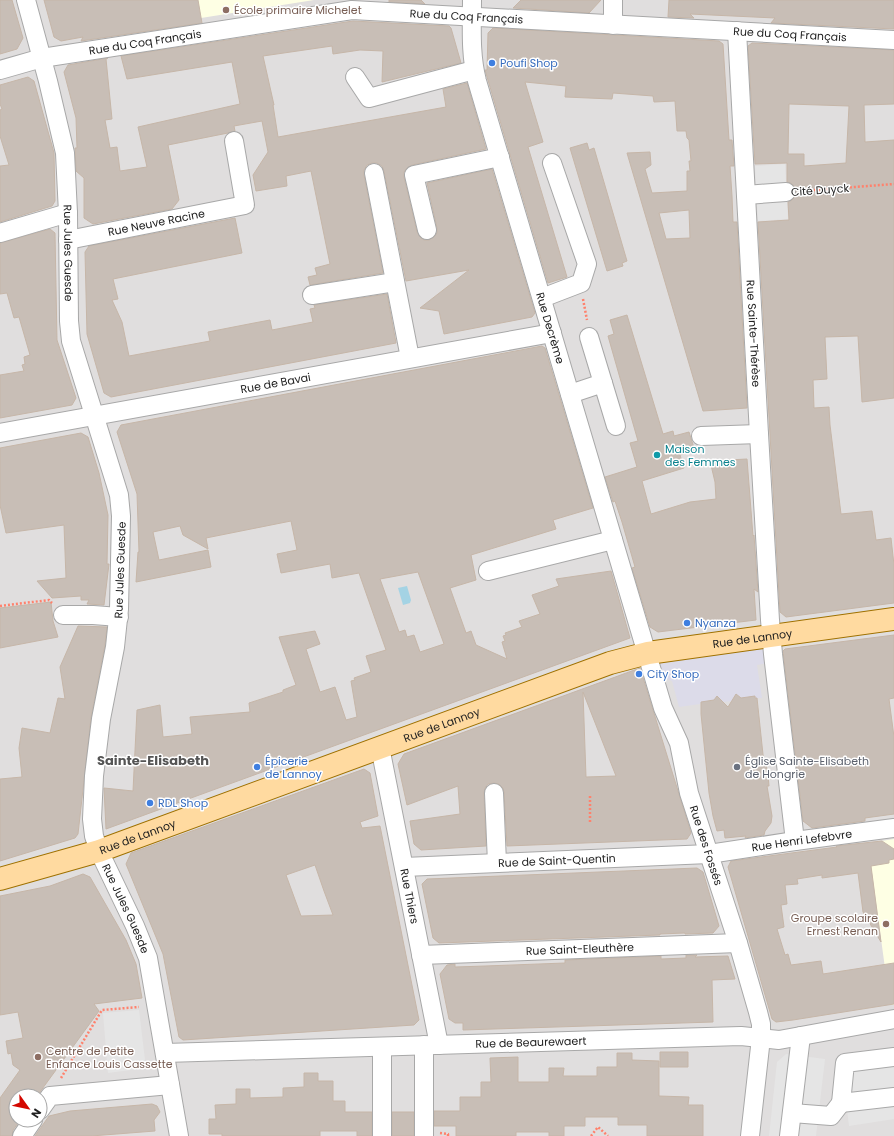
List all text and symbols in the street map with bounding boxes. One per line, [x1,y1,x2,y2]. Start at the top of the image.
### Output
place label: École primaire Michelet [234,2,362,18]
marker: École primaire Michelet [221,5,231,15]
street label: Rue du Coq Français [409,5,524,27]
street label: Rue du Coq Français [733,23,847,45]
street label: Rue du Coq Français [88,25,203,59]
place label: Poufi Shop [500,55,558,71]
marker: Poufi Shop [487,58,497,68]
street label: Cité Duyck [790,180,850,200]
street label: Rue Jules Guesde [60,204,77,302]
street label: Rue Neuve Racine [106,205,206,240]
street label: Rue Sainte-Thérèse [743,279,764,388]
street label: Rue Decrème [532,290,568,366]
street label: Rue de Bavai [239,369,312,397]
place label: Maison des Femmes [665,441,736,470]
marker: Maison des Femmes [652,450,662,460]
street label: Rue Jules Guesde [110,521,130,619]
place label: Nyanza [695,615,736,631]
marker: Nyanza [682,618,692,628]
street label: Rue de Lannoy [711,625,794,652]
place label: City Shop [647,666,699,682]
marker: City Shop [634,669,644,679]
street label: Rue de Lannoy [401,703,483,746]
district label: Sainte-Elisabeth [97,751,209,770]
place label: Épicerie de Lannoy [265,753,323,782]
place label: Église Sainte-Elisabeth de Hongrie [745,753,869,782]
marker: Épicerie de Lannoy [252,762,262,772]
marker: Église Sainte-Elisabeth de Hongrie [732,762,742,772]
place label: RDL Shop [158,795,208,811]
marker: RDL Shop [145,798,155,808]
street label: Rue des Fossés [686,803,727,888]
street label: Rue de Lannoy [97,815,179,858]
street label: Rue Henri Lefebvre [750,826,853,855]
street label: Rue de Saint-Quentin [498,850,616,871]
street label: Rue Jules Guesde [98,861,153,956]
street label: Rue Thiers [396,867,423,925]
place label: Groupe scolaire Ernest Renan [791,910,878,939]
marker: Groupe scolaire Ernest Renan [881,919,891,929]
street label: Rue Saint-Eleuthère [525,939,634,959]
street label: Rue de Beaurewaert [475,1033,587,1052]
place label: Centre de Petite Enfance Louis Cassette [46,1043,173,1072]
marker: Centre de Petite Enfance Louis Cassette [33,1052,43,1062]
north arrow [8,1088,48,1128]
text: N [27,1106,45,1121]

